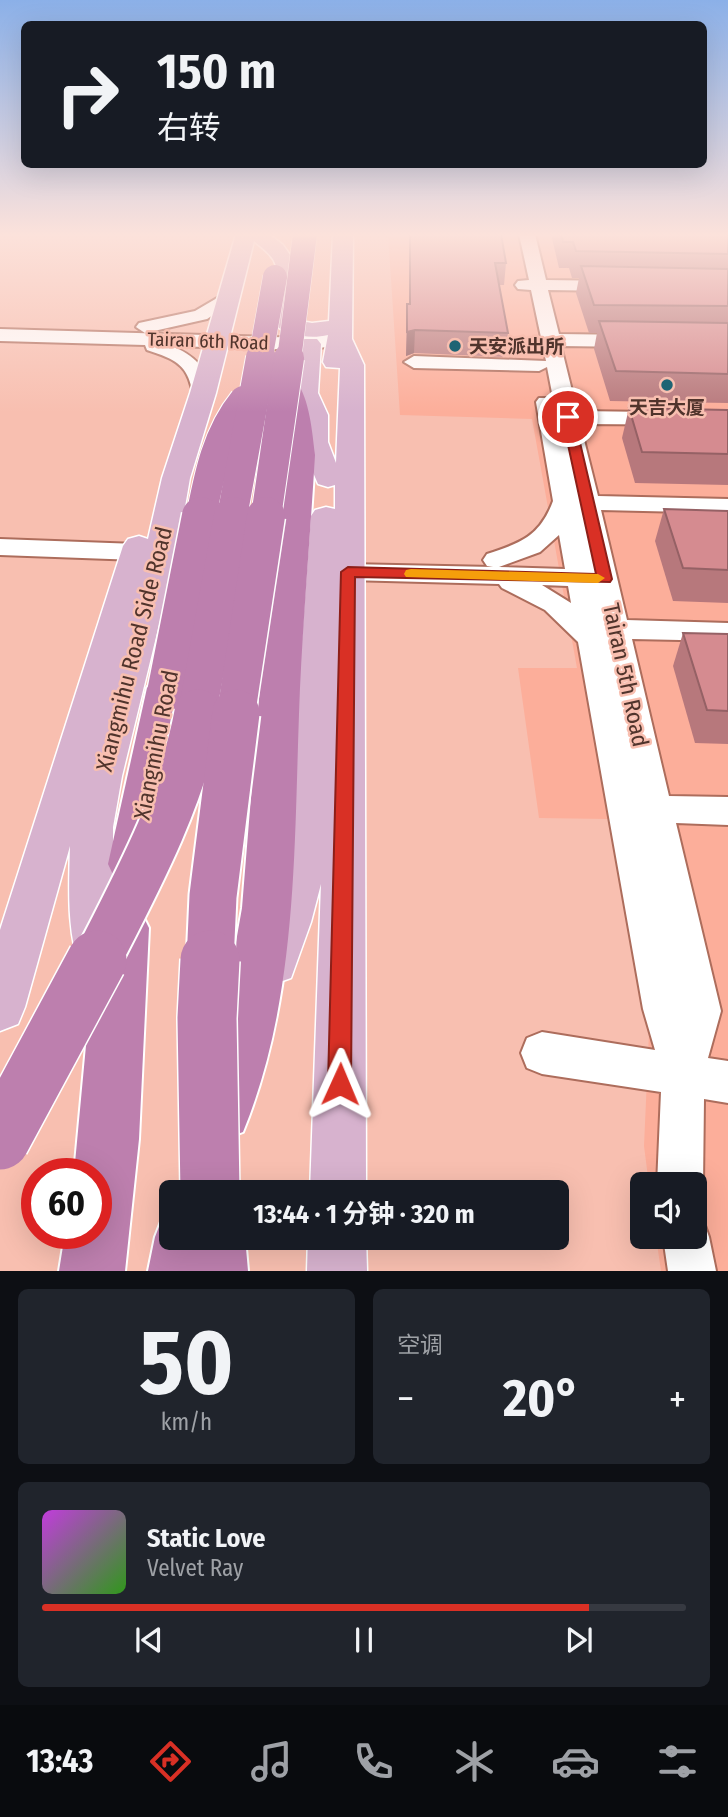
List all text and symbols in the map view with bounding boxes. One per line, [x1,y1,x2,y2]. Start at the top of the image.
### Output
text: 150 m [157,42,276,101]
icon: right [42,49,133,140]
text: 右转 [157,109,221,147]
street label: Tairan 6th Road [147,327,269,355]
place label: 天安派出所 [469,335,564,358]
marker: 天安派出所 [447,338,463,354]
marker: 天吉大厦 [659,377,675,393]
pin [538,387,598,447]
place label: 天吉大厦 [629,396,705,419]
icon: arrive [549,398,587,436]
street label: Xiangmihu Road Side Road [90,524,178,774]
street label: Tairan 5th Road [597,601,655,749]
street label: Xiangmihu Road [128,668,184,822]
position arrow [303,1047,377,1121]
speed limit sign: 60 [21,1158,112,1249]
map controls [630,1172,707,1249]
button: sound [630,1172,707,1249]
text: 13:44 · 1 分钟 · 320 m [253,1199,475,1230]
text: 50 [139,1308,234,1417]
text: 空调 [397,1331,443,1359]
text: 20° [503,1367,580,1430]
text: − [397,1376,414,1422]
text: + [669,1376,686,1422]
text: km/h [161,1408,212,1436]
text: Static Love [147,1523,265,1554]
text: Velvet Ray [147,1554,243,1582]
icon: previous [130,1621,168,1659]
icon: pause [345,1621,383,1659]
icon: next [560,1621,598,1659]
icon: directions [146,1737,195,1786]
icon: music [247,1737,296,1786]
icon: phone [349,1737,398,1786]
icon: climate [450,1737,499,1786]
icon: car [551,1737,600,1786]
icon: filters [653,1737,702,1786]
text: 13:43 [26,1742,93,1780]

